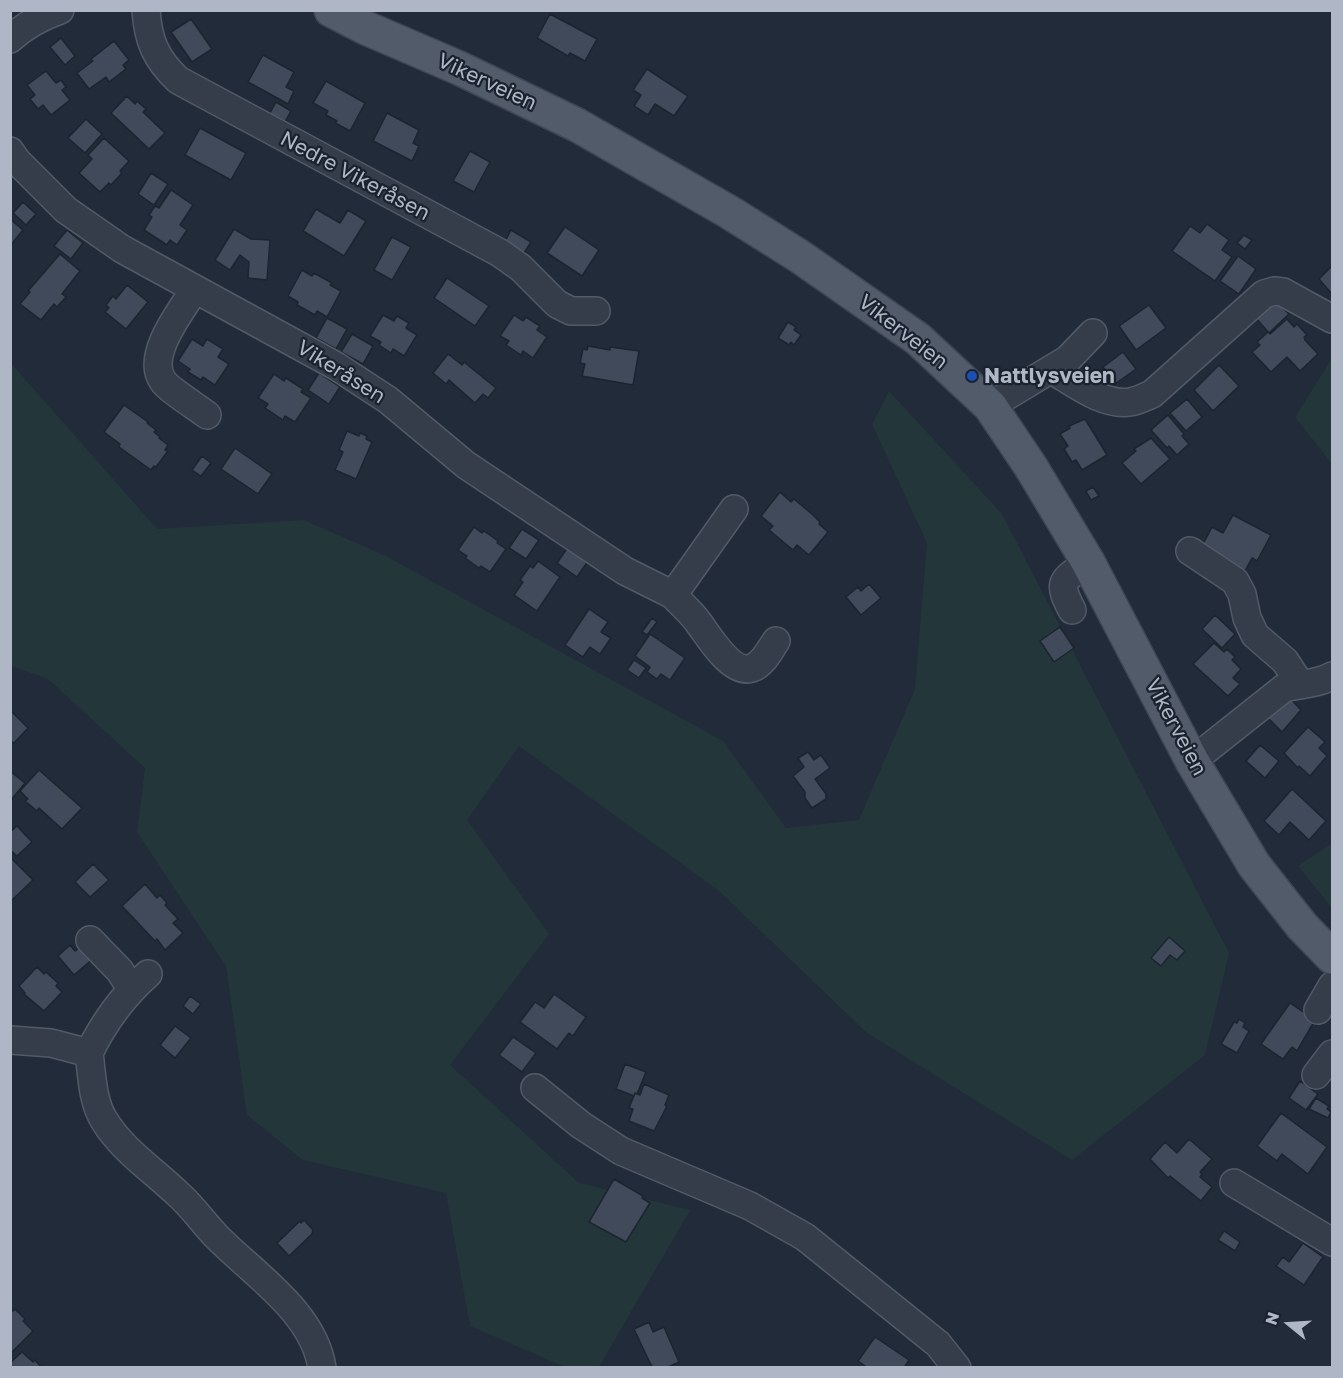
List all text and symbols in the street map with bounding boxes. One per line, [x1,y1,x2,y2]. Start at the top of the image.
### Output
street label: Vikerveien [433,48,541,116]
street label: Nedre Vikeråsen [276,126,434,226]
street label: Vikerveien [853,289,953,375]
street label: Vikeråsen [292,335,390,409]
place label: Nattlysveien [984,363,1115,389]
marker: Nattlysveien [965,369,979,383]
street label: Vikerveien [1140,674,1212,780]
north arrow [1259,1294,1319,1354]
text: N [1260,1310,1283,1327]

